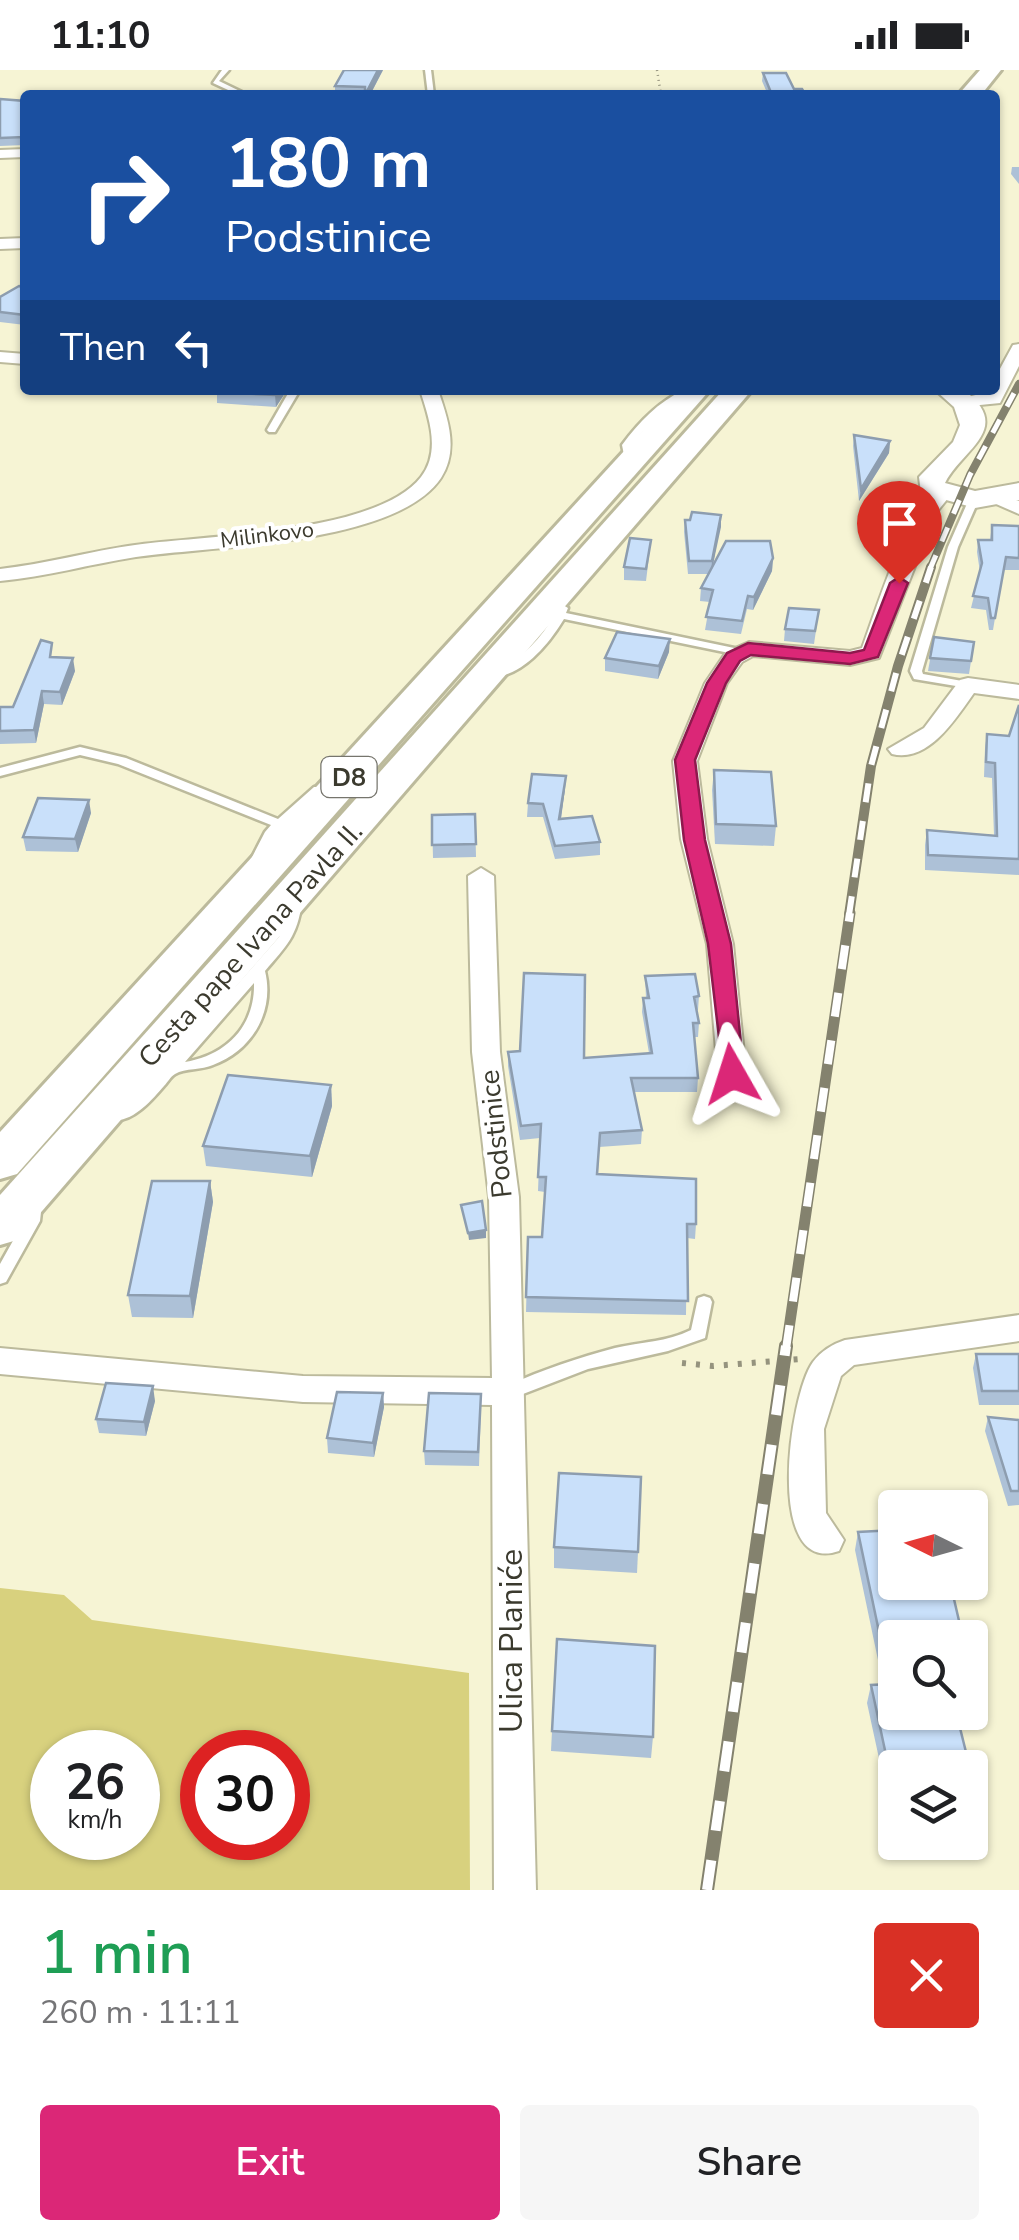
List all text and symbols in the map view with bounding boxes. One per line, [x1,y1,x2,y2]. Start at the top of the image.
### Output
text: 11:10 [50,10,151,61]
text: 180 m [225,116,431,212]
icon: right [60,130,190,260]
text: Podstinice [225,207,432,268]
icon: left [166,320,221,375]
text: Then [60,322,146,373]
pin [857,481,942,584]
icon: arrive [872,496,927,551]
street label: Milinkovo [219,514,316,556]
road number: D8 [322,757,376,797]
street label: Cesta pape Ivana Pavla II. [130,813,372,1076]
position arrow [680,1022,784,1126]
street label: Podstinice [470,1068,522,1200]
north arrow [878,1490,988,1600]
map controls [878,1490,988,1860]
street label: Ulica Planiće [490,1549,533,1733]
button: search [878,1620,988,1730]
speed limit sign: 30 [180,1730,310,1860]
text: 26 [65,1748,125,1817]
button: layers [878,1750,988,1860]
text: km/h [67,1803,123,1837]
text: 1 min [40,1912,193,1994]
button: close [874,1923,979,2028]
text: 260 m · 11:11 [40,1991,241,2034]
button: Exit [40,2105,500,2220]
button: Share [520,2105,979,2220]

